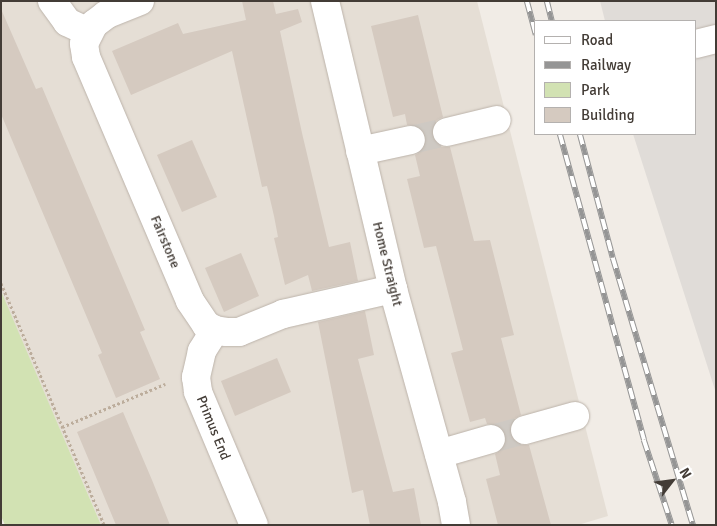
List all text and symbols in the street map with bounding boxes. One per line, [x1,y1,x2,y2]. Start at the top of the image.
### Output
legend [534,20,697,135]
text: Road [581,31,613,49]
text: Railway [581,56,631,74]
text: Park [581,81,610,99]
text: Building [581,106,635,124]
street label: Fairstone [146,213,184,271]
street label: Home Straight [368,220,406,308]
street label: Primus End [192,393,234,463]
north arrow [647,456,697,506]
text: N [676,465,695,482]

